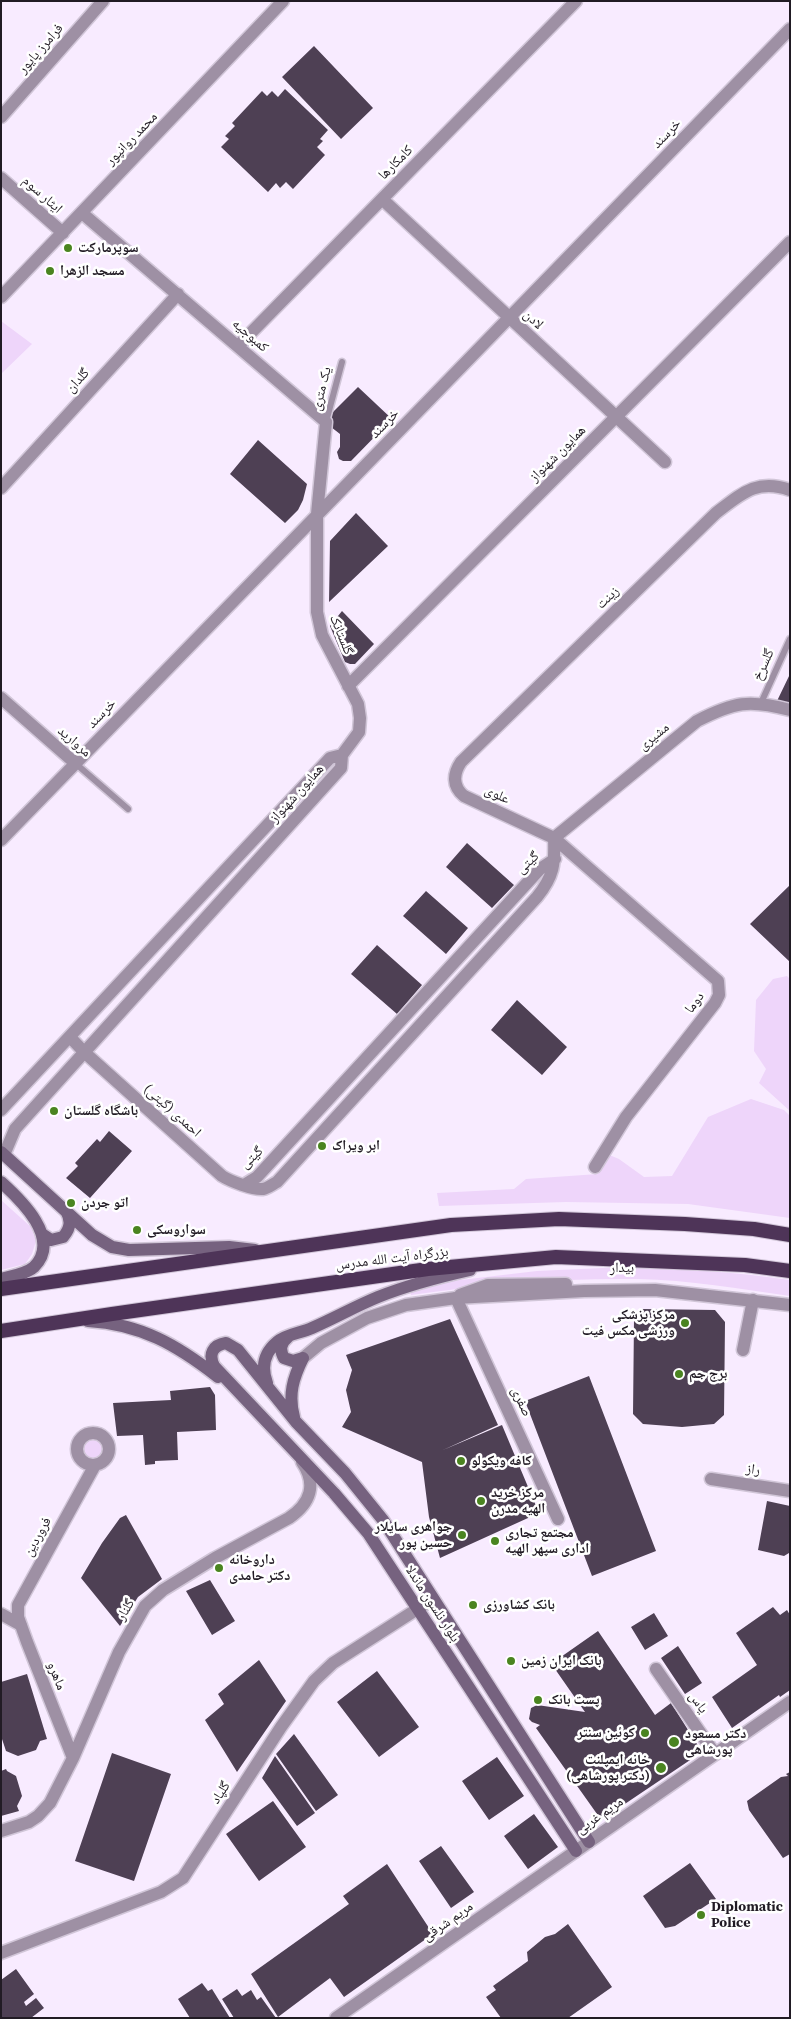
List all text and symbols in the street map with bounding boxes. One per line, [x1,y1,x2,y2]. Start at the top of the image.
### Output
street label: فرامرز پایور [15,21,67,77]
street label: محمد روانپور [103,109,161,169]
street label: خرسند [649,116,685,152]
street label: کامکارها [375,142,417,184]
street label: ایثار سوم [19,173,65,217]
place label: سوپرمارکت [78,240,139,256]
marker: سوپرمارکت [62,242,74,254]
place label: مسجد الزهرا [60,263,125,279]
marker: مسجد الزهرا [44,265,56,277]
street label: لادن [519,307,547,333]
street label: کمبوجیه [228,316,272,356]
street label: گلدان [63,365,93,397]
street label: یک متری [308,365,336,413]
street label: خرسند [367,406,403,442]
street label: همایون شهنواز [526,422,590,486]
street label: زینت [593,583,623,613]
street label: گلستانک [325,612,357,658]
street label: گلسرخ [750,646,778,684]
street label: خرسند [84,696,120,732]
street label: مشیری [635,719,673,755]
street label: مروارید [54,723,94,761]
street label: همایون شهنواز [266,761,328,827]
street label: علوی [482,782,512,808]
street label: گیتی [513,848,543,878]
street label: دوما [682,989,708,1017]
street label: احمدی (گیتی) [140,1081,204,1141]
place label: باشگاه گلستان [64,1103,138,1119]
marker: باشگاه گلستان [48,1105,60,1117]
place label: ابر ویراک [332,1138,380,1154]
marker: ابر ویراک [316,1140,328,1152]
street label: گیتی [237,1143,267,1173]
place label: اتو جردن [81,1195,129,1211]
marker: اتو جردن [65,1197,77,1209]
place label: سواروسکی [147,1222,206,1238]
marker: سواروسکی [131,1224,143,1236]
street label: بزرگراه آیت الله مدرس [335,1244,449,1274]
street label: بیدار [610,1260,634,1276]
place label: مرکز پزشکی ورزشی مکس فیت [582,1307,675,1340]
marker: مرکز پزشکی ورزشی مکس فیت [679,1317,691,1329]
place label: برج جم [689,1366,727,1382]
marker: برج جم [673,1368,685,1380]
street label: صفری [507,1385,535,1419]
place label: کافه ویکولو [471,1453,532,1469]
marker: کافه ویکولو [455,1455,467,1467]
street label: راز [745,1461,761,1479]
place label: مرکز خرید الهیه مدرن [491,1485,545,1518]
marker: مرکز خرید الهیه مدرن [475,1495,487,1507]
street label: فروردین [20,1514,56,1560]
place label: جواهری سایلار حسین پور [375,1519,452,1551]
place label: مجتمع تجاری اداری سپهر الهیه [505,1525,589,1558]
marker: جواهری سایلار حسین پور [456,1529,468,1541]
marker: مجتمع تجاری اداری سپهر الهیه [489,1535,501,1547]
place label: داروخانه دکتر حامدی [229,1552,290,1584]
marker: داروخانه دکتر حامدی [213,1562,225,1574]
street label: بلوار نلسون ماندلا [401,1562,463,1646]
street label: گلنار [113,1596,139,1624]
place label: بانک کشاورزی [483,1597,555,1613]
marker: بانک کشاورزی [467,1599,479,1611]
place label: بانک ایران زمین [521,1653,602,1669]
marker: بانک ایران زمین [505,1655,517,1667]
street label: ماهرو [43,1659,69,1693]
street label: یاس [685,1689,711,1717]
place label: پست بانک [548,1692,599,1708]
marker: پست بانک [532,1694,544,1706]
place label: کوئین سنتر [577,1725,635,1741]
place label: دکتر مسعود پورشاهی [685,1726,746,1758]
marker: کوئین سنتر [639,1727,651,1739]
marker: دکتر مسعود پورشاهی [667,1735,681,1749]
place label: خانه ایمپلنت (دکتر پورشاهی) [566,1752,650,1784]
marker: خانه ایمپلنت (دکتر پورشاهی) [654,1761,668,1775]
street label: گلپاد [208,1779,234,1807]
street label: مریم غربی [573,1794,627,1838]
street label: مریم شرقی [419,1899,477,1945]
place label: Diplomatic Police [711,1899,783,1931]
marker: Diplomatic Police [695,1909,707,1921]

